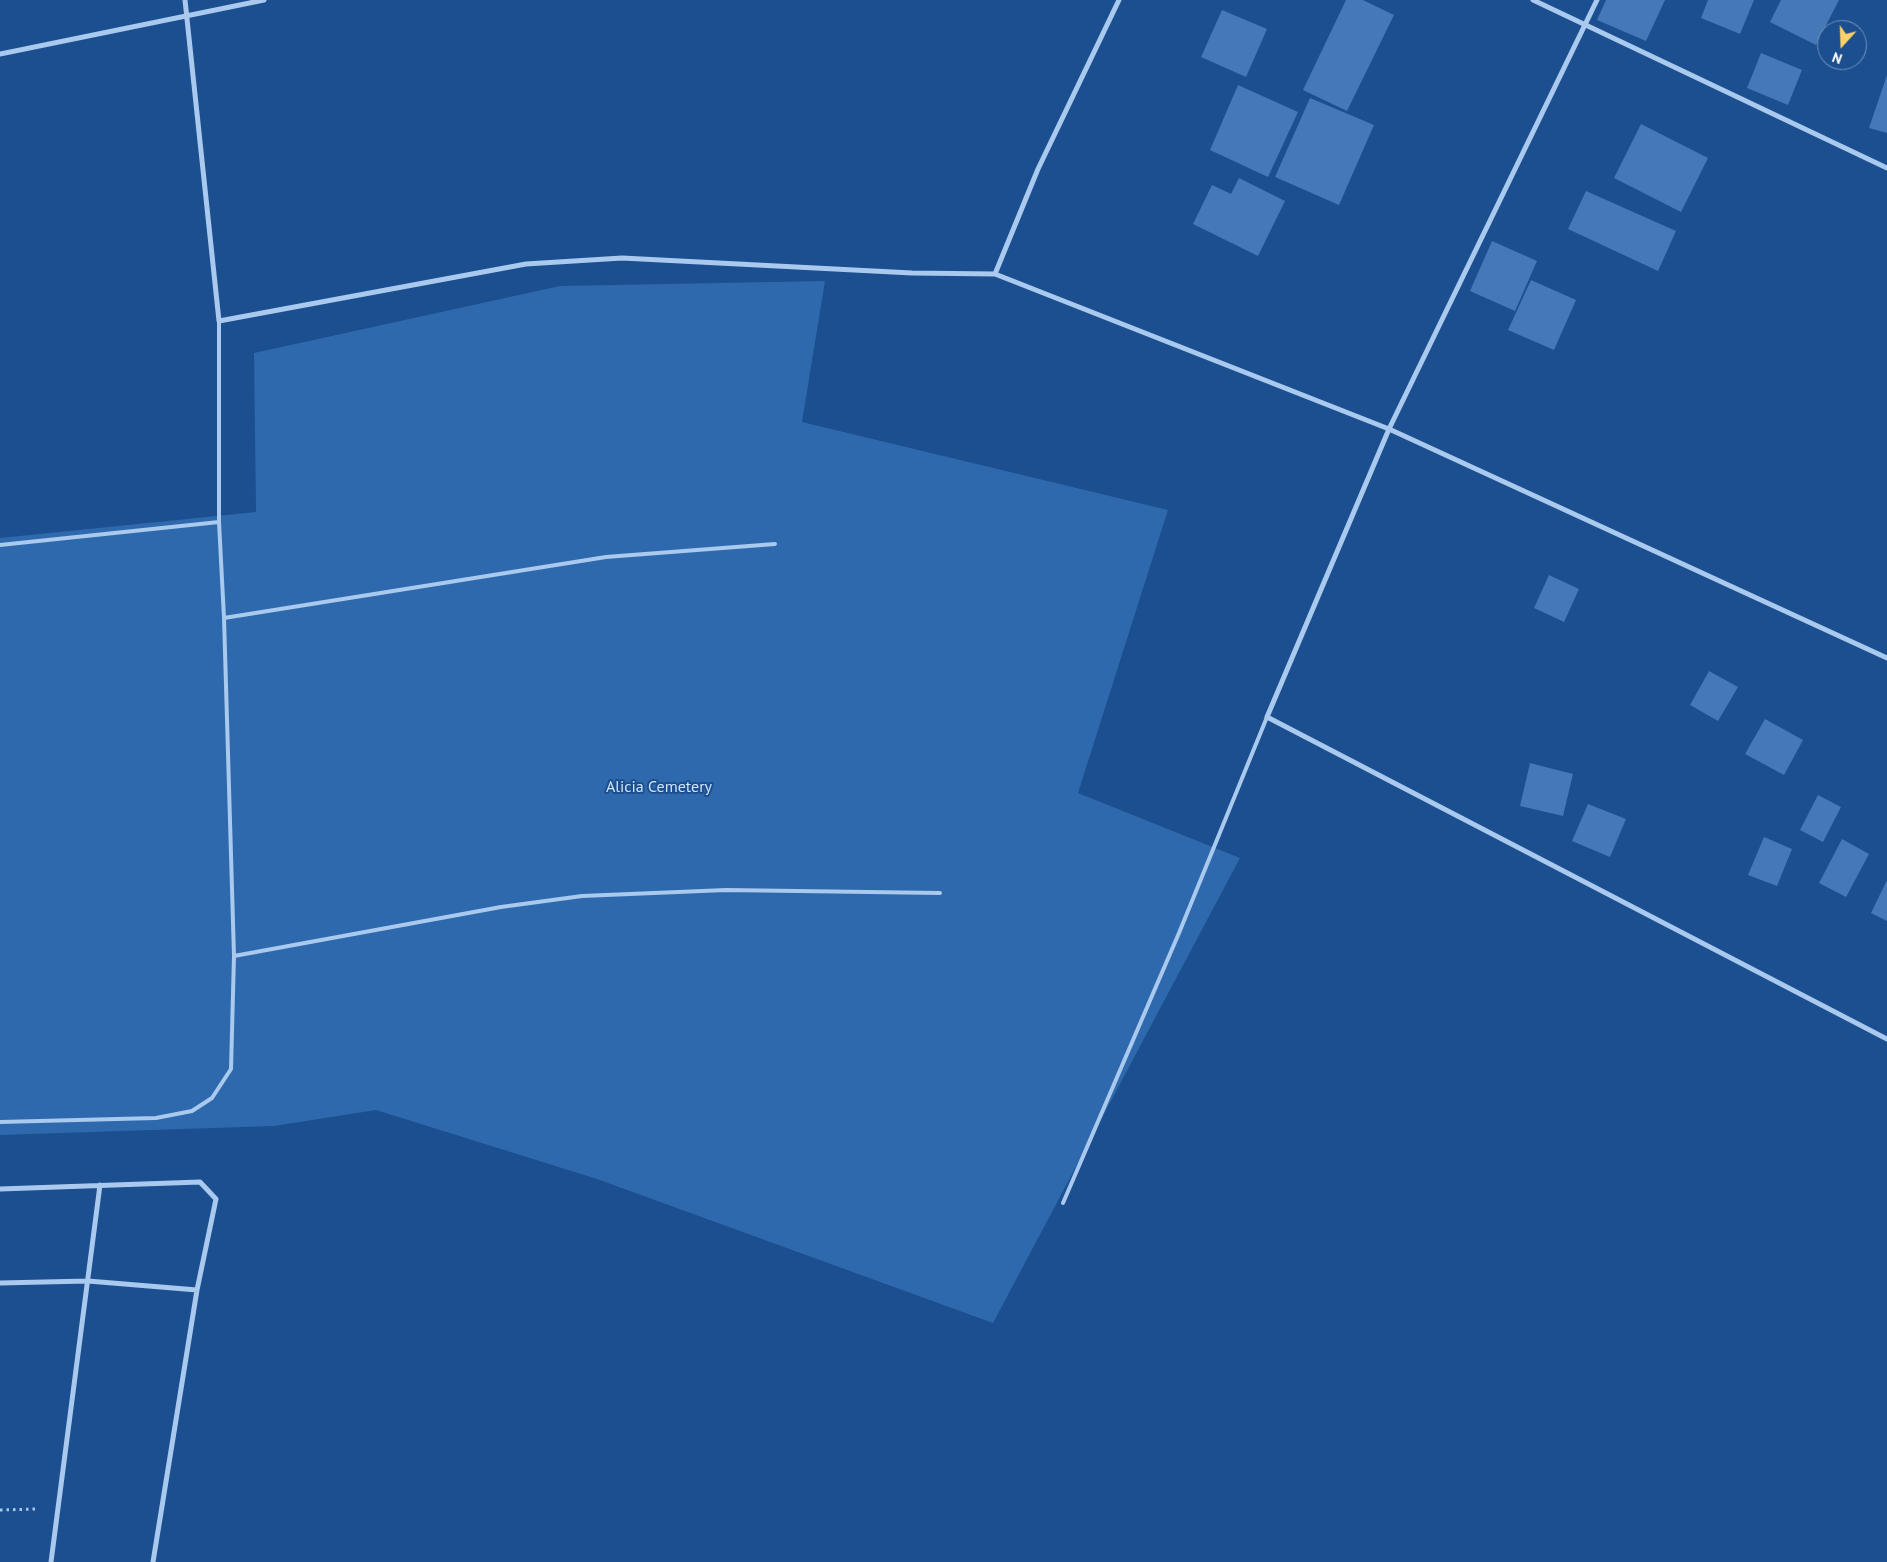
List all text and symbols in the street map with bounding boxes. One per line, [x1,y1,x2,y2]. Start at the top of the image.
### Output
north arrow [1817,20,1867,70]
text: N [1830,48,1845,68]
park label: Alicia Cemetery [606,777,712,797]

